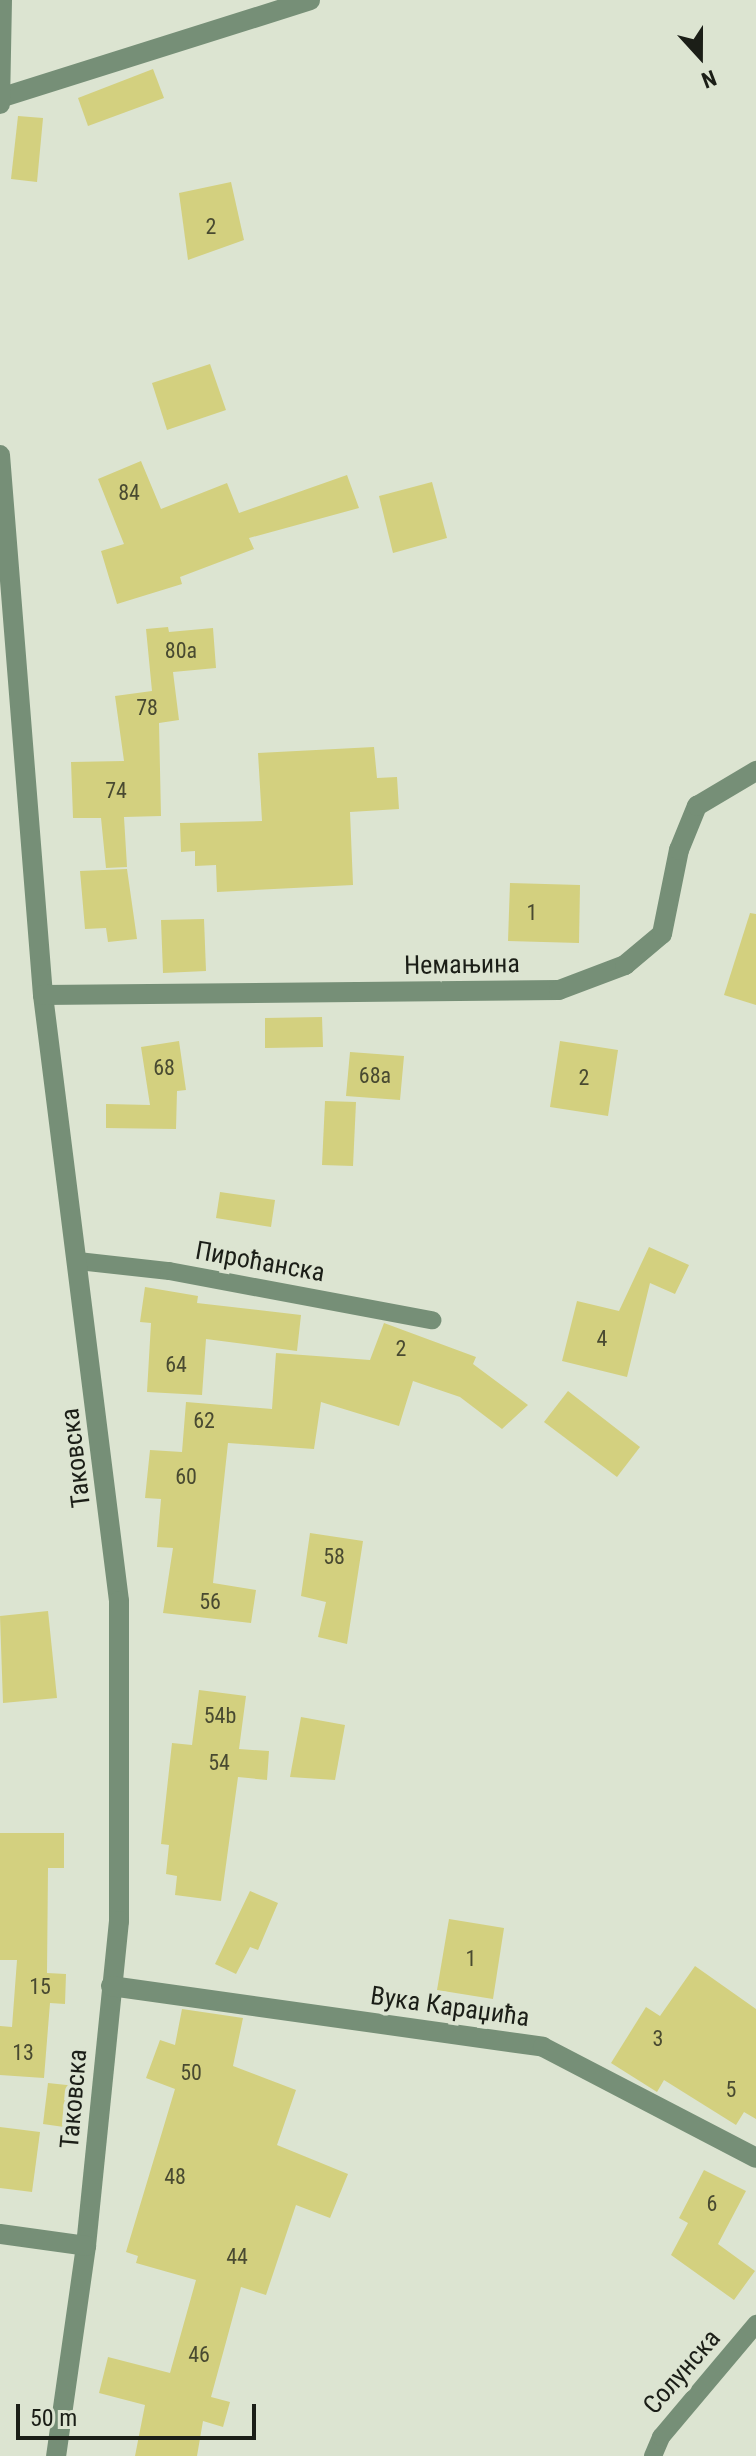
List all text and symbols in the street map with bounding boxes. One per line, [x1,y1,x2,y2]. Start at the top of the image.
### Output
north arrow [660,16,740,96]
text: N [698,65,720,93]
house number: 2 [206,214,216,240]
house number: 84 [118,480,140,506]
house number: 80a [165,638,197,664]
house number: 78 [136,695,158,721]
house number: 74 [105,778,127,804]
house number: 1 [527,900,537,926]
street label: Немањина [404,948,520,982]
house number: 68 [153,1055,175,1081]
house number: 68a [359,1063,391,1089]
house number: 2 [579,1065,589,1091]
street label: Пироћанска [193,1235,327,1289]
house number: 4 [597,1326,607,1352]
house number: 2 [396,1336,406,1362]
house number: 64 [165,1352,187,1378]
street label: Таковска [54,1407,98,1509]
house number: 62 [193,1408,215,1434]
house number: 60 [175,1464,197,1490]
house number: 58 [323,1544,345,1570]
house number: 56 [199,1589,221,1615]
house number: 54b [204,1703,236,1729]
house number: 54 [208,1750,230,1776]
house number: 1 [466,1946,476,1972]
house number: 15 [29,1974,51,2000]
street label: Вука Караџића [369,1980,531,2034]
house number: 3 [653,2026,663,2052]
house number: 13 [12,2040,34,2066]
street label: Таковска [54,2048,94,2150]
house number: 50 [180,2060,202,2086]
house number: 5 [726,2077,736,2103]
house number: 48 [164,2164,186,2190]
house number: 6 [707,2191,717,2217]
house number: 44 [226,2244,248,2270]
street label: Солунска [637,2323,727,2421]
house number: 46 [188,2342,210,2368]
scale bar [20,2388,260,2438]
text: 50 m [30,2404,77,2432]

